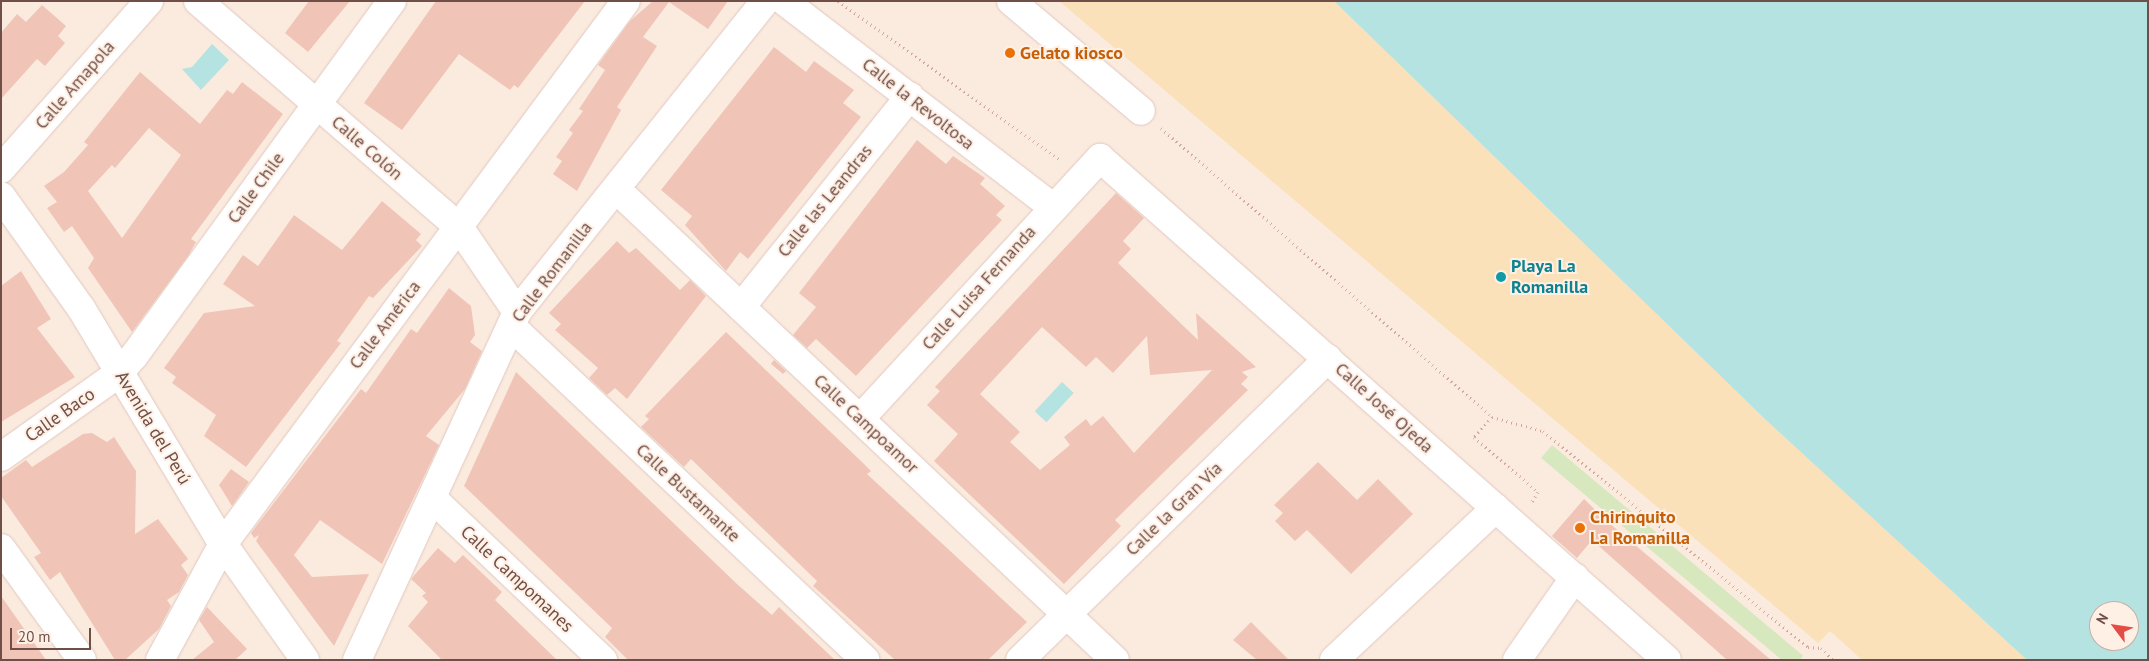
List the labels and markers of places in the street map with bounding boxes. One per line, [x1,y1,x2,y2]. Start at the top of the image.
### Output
place label: Gelato kiosco [1020,42,1123,64]
marker: Gelato kiosco [1004,47,1016,59]
place label: Playa La Romanilla [1511,256,1588,298]
marker: Playa La Romanilla [1495,271,1507,283]
place label: Chirinquito La Romanilla [1590,507,1690,550]
marker: Chirinquito La Romanilla [1574,522,1586,534]

